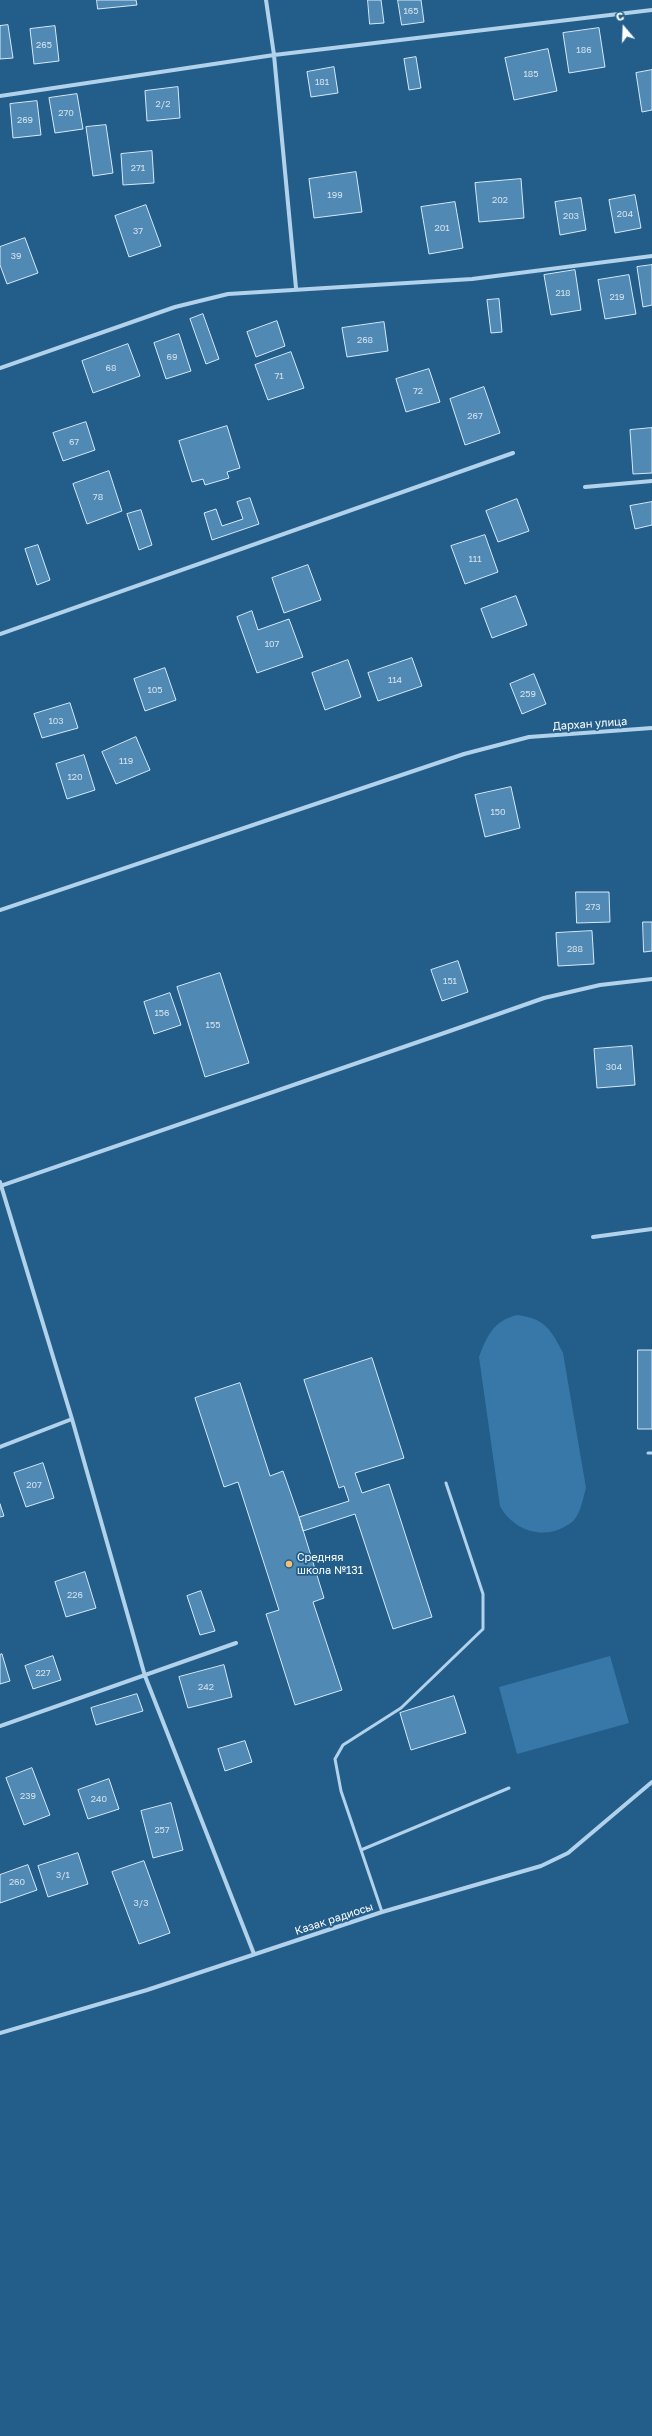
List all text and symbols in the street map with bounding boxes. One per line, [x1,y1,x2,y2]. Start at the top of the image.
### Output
house number: 165 [403,6,419,16]
north arrow [604,8,644,48]
text: С [614,9,626,24]
house number: 265 [36,40,52,50]
house number: 186 [576,45,592,55]
house number: 185 [523,69,539,79]
house number: 181 [315,77,329,87]
house number: 2/2 [156,99,170,109]
house number: 270 [58,108,74,118]
house number: 269 [17,115,33,125]
house number: 271 [131,163,145,173]
house number: 199 [327,190,343,200]
house number: 202 [492,195,508,205]
house number: 204 [617,209,633,219]
house number: 203 [563,211,579,221]
house number: 201 [434,223,450,233]
house number: 37 [133,226,143,236]
house number: 39 [11,251,21,261]
house number: 218 [555,288,571,298]
house number: 219 [609,292,625,302]
house number: 268 [357,335,373,345]
house number: 69 [167,352,177,362]
house number: 68 [106,363,116,373]
house number: 71 [274,371,284,381]
house number: 72 [413,386,423,396]
house number: 267 [467,411,483,421]
house number: 67 [69,437,79,447]
house number: 78 [93,492,103,502]
house number: 111 [468,554,482,564]
house number: 107 [265,639,279,649]
house number: 114 [388,675,402,685]
house number: 105 [147,685,163,695]
house number: 259 [520,689,536,699]
street label: Дархан улица [552,715,628,733]
house number: 103 [48,716,64,726]
house number: 119 [119,756,133,766]
house number: 120 [67,772,83,782]
house number: 150 [490,807,506,817]
house number: 273 [585,902,601,912]
house number: 288 [567,944,583,954]
house number: 151 [443,976,457,986]
house number: 156 [154,1008,170,1018]
house number: 155 [206,1020,220,1030]
house number: 304 [606,1062,622,1072]
house number: 207 [26,1480,42,1490]
place label: Средняя школа №131 [297,1551,363,1577]
marker: Средняя школа №131 [284,1559,294,1569]
house number: 226 [67,1590,83,1600]
house number: 227 [35,1668,51,1678]
house number: 242 [198,1682,214,1692]
house number: 239 [20,1791,36,1801]
house number: 240 [91,1794,107,1804]
house number: 257 [154,1825,170,1835]
house number: 3/1 [56,1870,70,1880]
house number: 260 [9,1877,25,1887]
house number: 3/3 [134,1898,148,1908]
street label: Казак радиосы [293,1900,375,1938]

